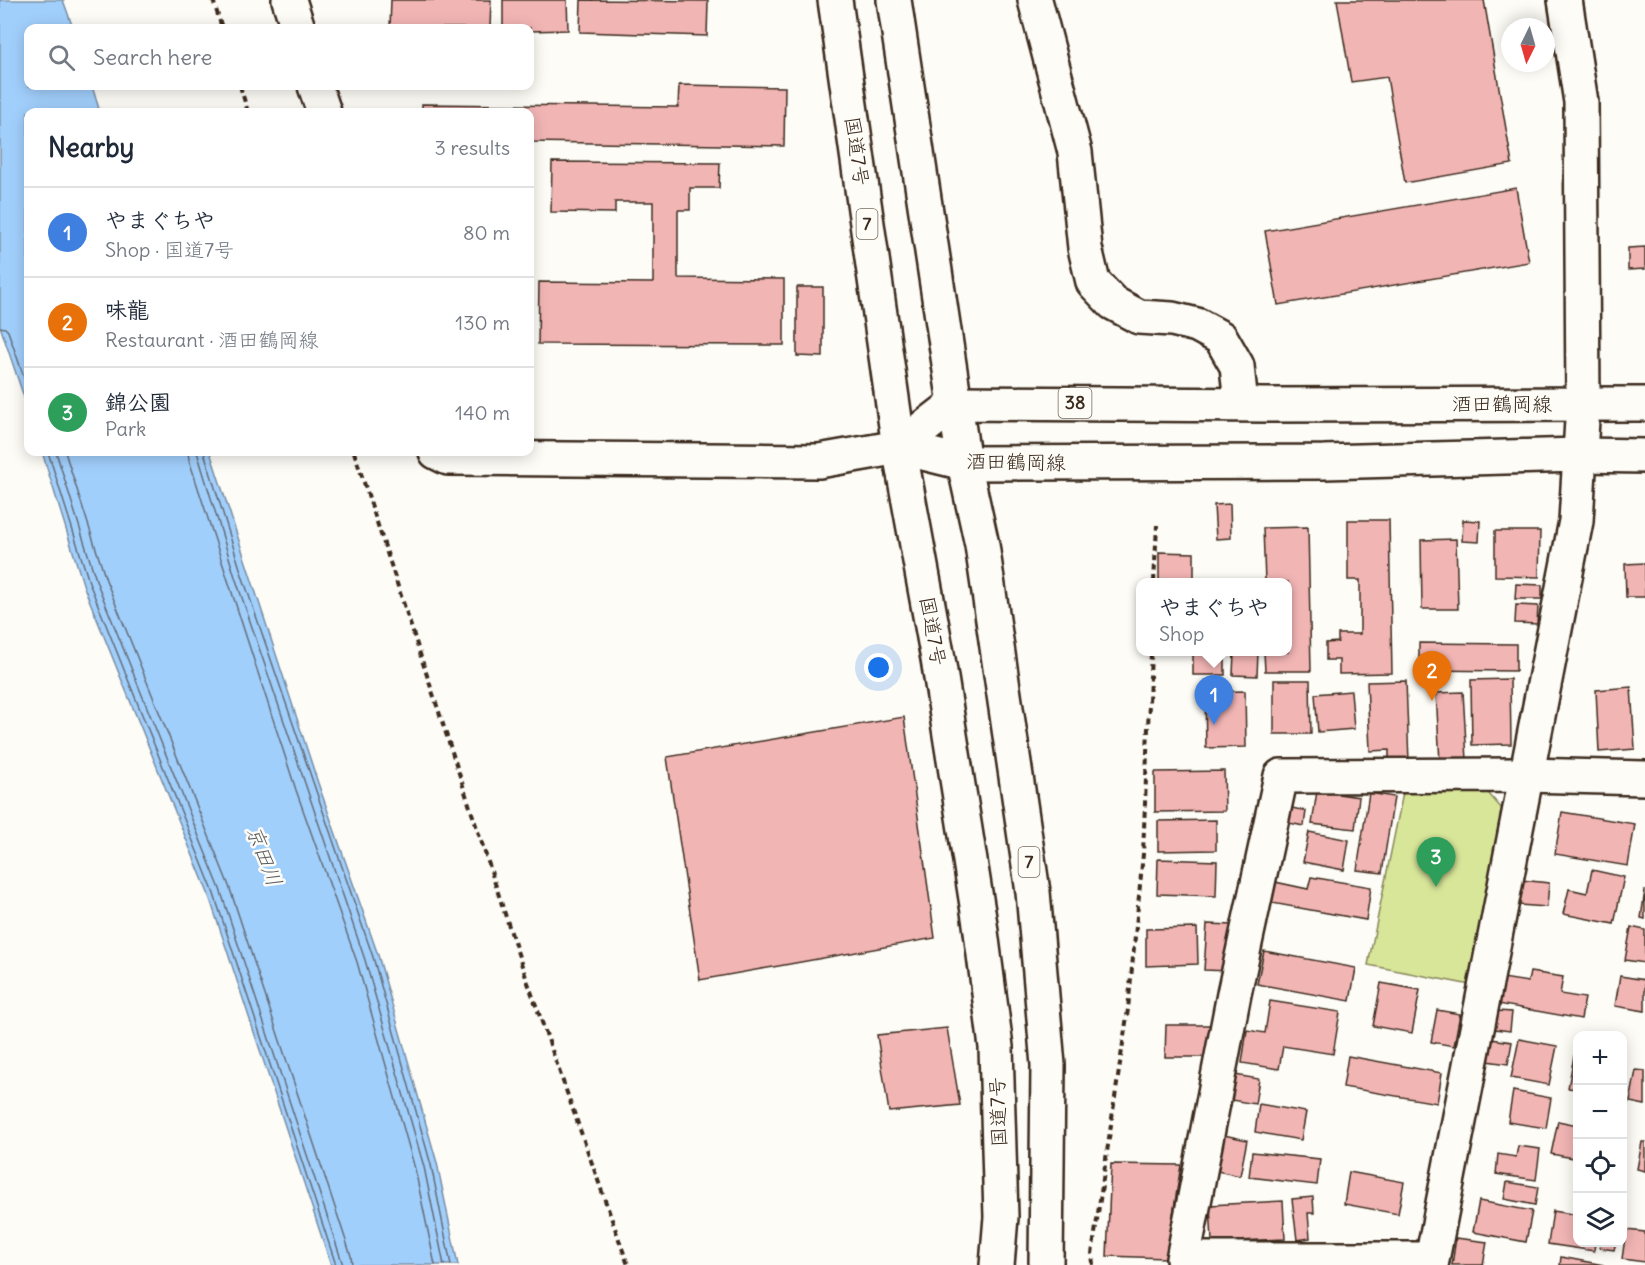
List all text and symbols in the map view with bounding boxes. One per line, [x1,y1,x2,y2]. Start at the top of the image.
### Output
north arrow [1501,18,1555,72]
search box [24,24,534,90]
icon: search [45,41,78,74]
text: Search here [93,43,212,71]
street label: 国道7号 [840,115,875,187]
text: Nearby [48,131,134,164]
text: 3 results [434,135,510,160]
text: やまぐちや [105,206,215,234]
road number: 7 [856,209,878,239]
text: 1 [64,220,71,245]
text: 80 m [463,220,510,245]
text: Shop · 国道7号 [105,237,234,262]
text: 味龍 [105,296,149,324]
text: 2 [62,310,73,335]
text: 130 m [455,310,510,335]
text: Restaurant · 酒田鶴岡線 [105,327,318,352]
text: 錦公園 [105,388,171,416]
road number: 38 [1058,388,1092,418]
street label: 酒田鶴岡線 [1452,391,1552,416]
text: 3 [62,400,73,425]
text: 140 m [455,400,510,425]
text: Park [105,416,146,441]
street label: 酒田鶴岡線 [966,448,1066,475]
popup [1136,578,1292,656]
text: やまぐちや [1159,593,1269,621]
street label: 国道7号 [915,594,952,667]
text: Shop [1159,621,1204,646]
pin: 2 [1412,652,1452,701]
your location [864,653,893,682]
pin: 1 [1194,676,1234,725]
water label: 京田川 [241,822,288,890]
pin: 3 [1416,838,1456,887]
road number: 7 [1018,847,1040,877]
map controls [1573,1031,1627,1247]
button: + [1573,1031,1627,1085]
street label: 国道7号 [984,1077,1011,1147]
button: − [1573,1085,1627,1139]
button: locate [1573,1139,1627,1193]
button: layers [1573,1193,1627,1247]

